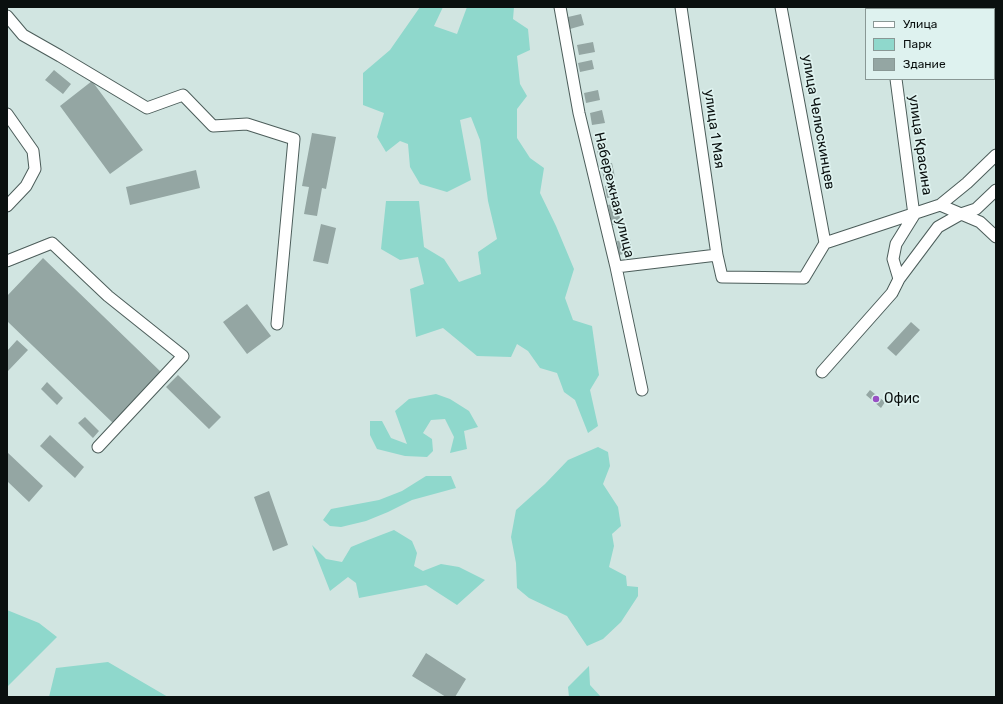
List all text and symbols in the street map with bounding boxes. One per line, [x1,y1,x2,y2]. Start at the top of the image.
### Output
legend [865,8,995,80]
text: Улица [903,17,937,31]
text: Парк [903,37,932,51]
street label: улица Челюскинцев [798,53,838,191]
text: Здание [903,57,946,71]
street label: улица 1 Мая [700,88,728,170]
street label: улица Красина [905,94,935,196]
street label: Набережная улица [590,131,638,259]
place label: Офис [884,391,920,407]
marker: Офис [871,394,881,404]

